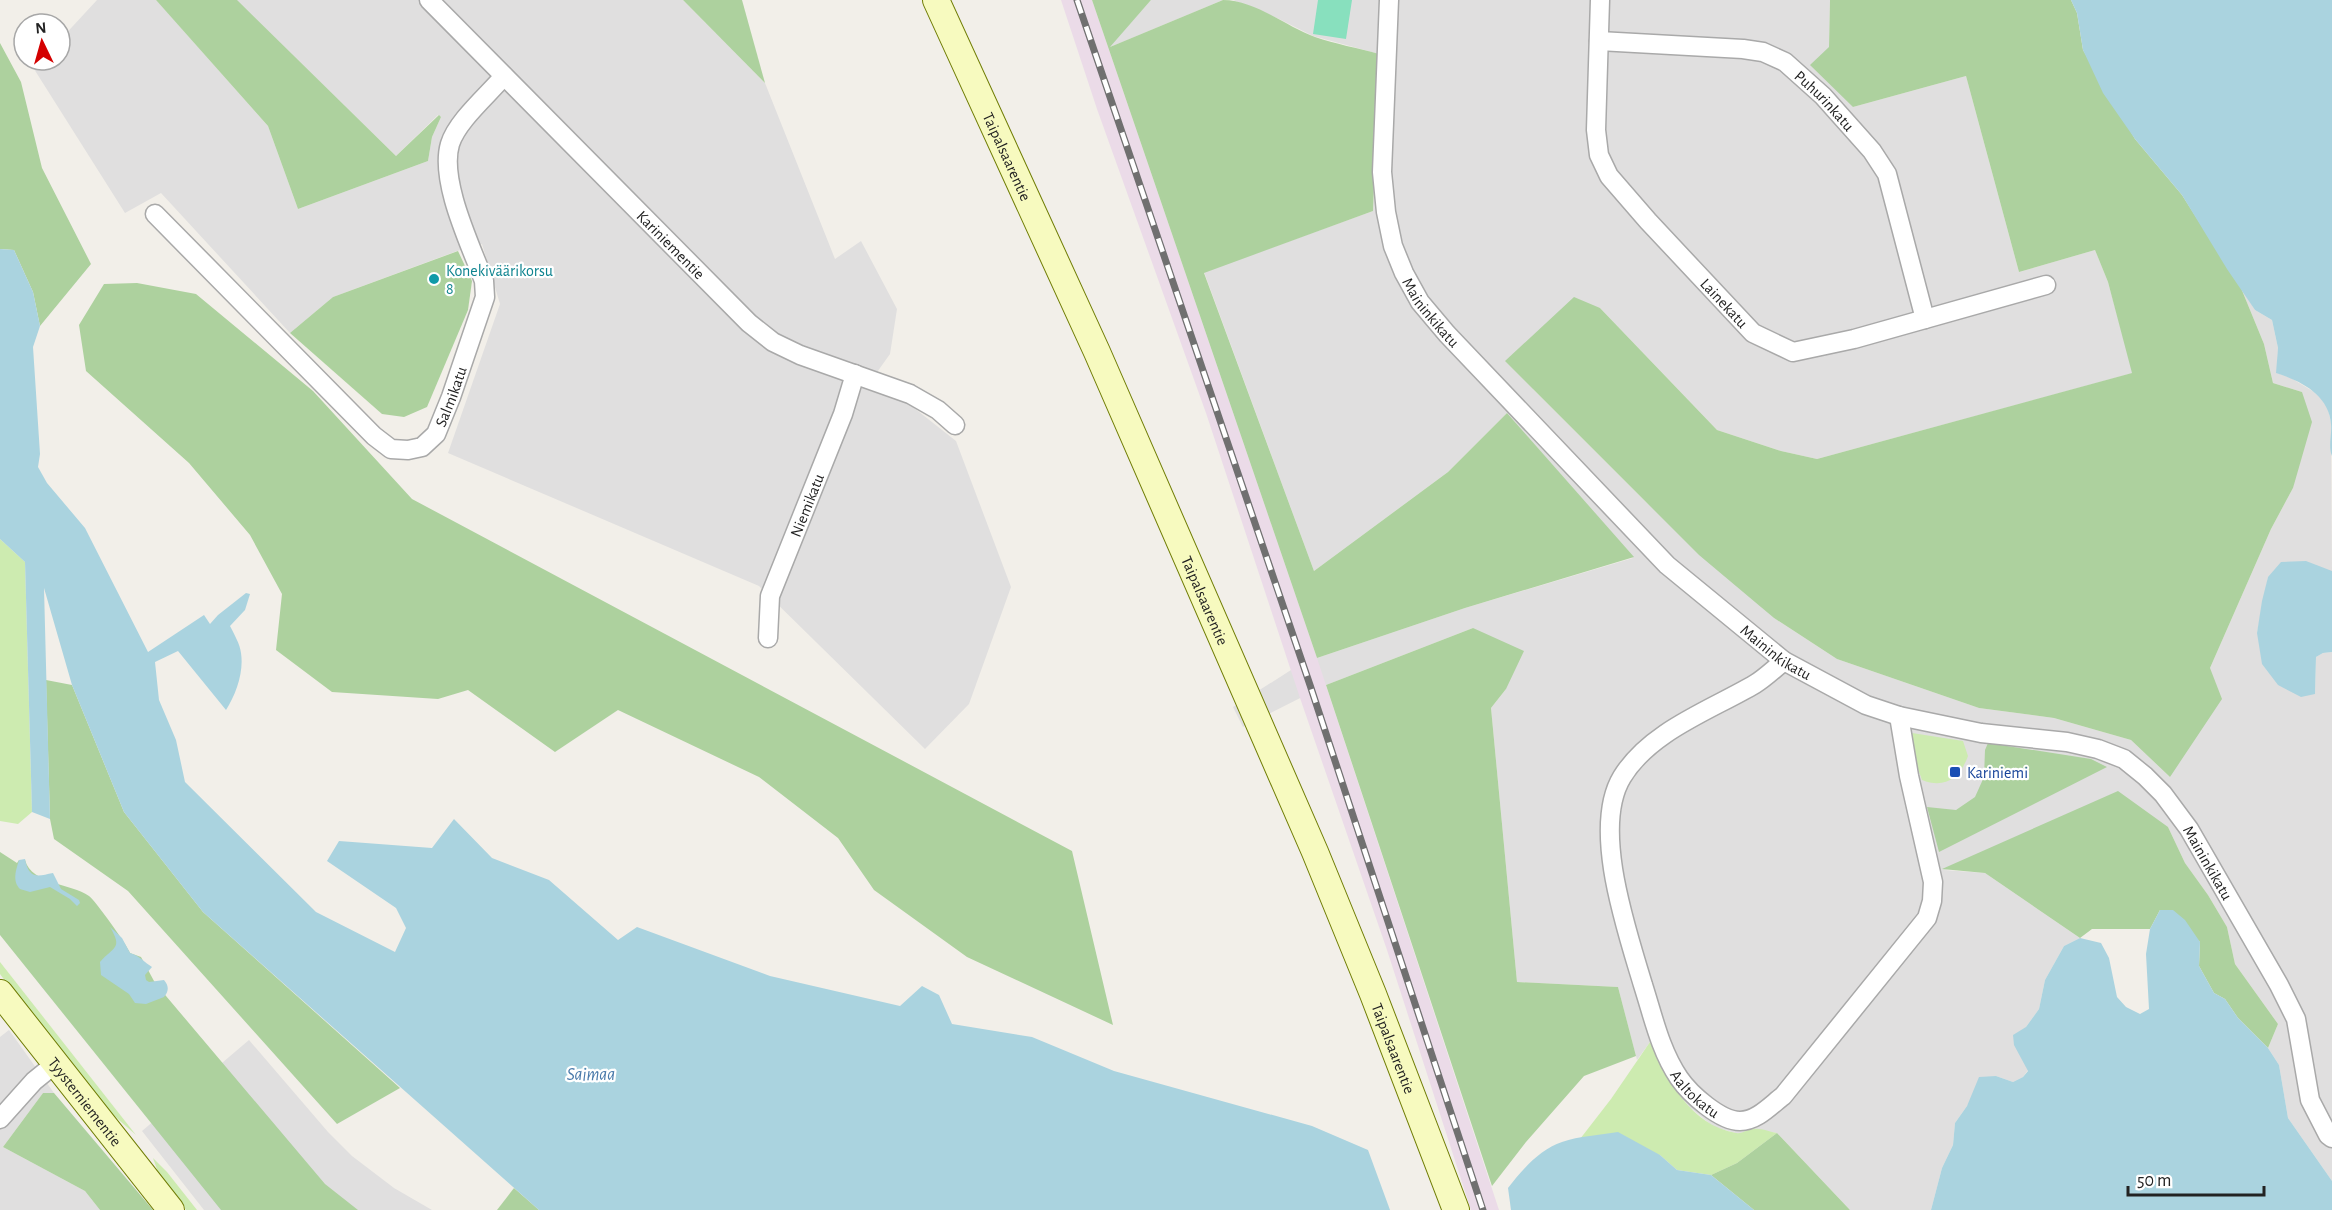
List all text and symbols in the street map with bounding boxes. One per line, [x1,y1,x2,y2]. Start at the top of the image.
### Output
north arrow [12,12,72,72]
text: N [35,20,47,37]
street label: Puhurinkatu [1791,68,1857,134]
street label: Taipalsaarentie [980,110,1034,204]
street label: Kariniementie [633,208,707,282]
place label: Konekiväärikorsu 8 [446,263,553,297]
marker: Konekiväärikorsu 8 [427,272,441,286]
street label: Maininkikatu [1399,275,1462,351]
street label: Lainekatu [1697,276,1751,331]
street label: Salmikatu [433,365,470,429]
street label: Niemikatu [788,472,827,539]
street label: Taipalsaarentie [1178,554,1231,648]
street label: Maininkikatu [1737,622,1814,683]
marker: Kariniemi [1948,765,1962,779]
place label: Kariniemi [1967,765,2028,781]
street label: Maininkikatu [2180,823,2235,903]
street label: Taipalsaarentie [1368,1001,1417,1096]
street label: Tyysterniementie [45,1055,124,1149]
water label: Saimaa [567,1066,615,1084]
street label: Aaltokatu [1667,1068,1722,1121]
scale bar [2128,1159,2264,1197]
text: 50 m [2137,1172,2171,1190]

